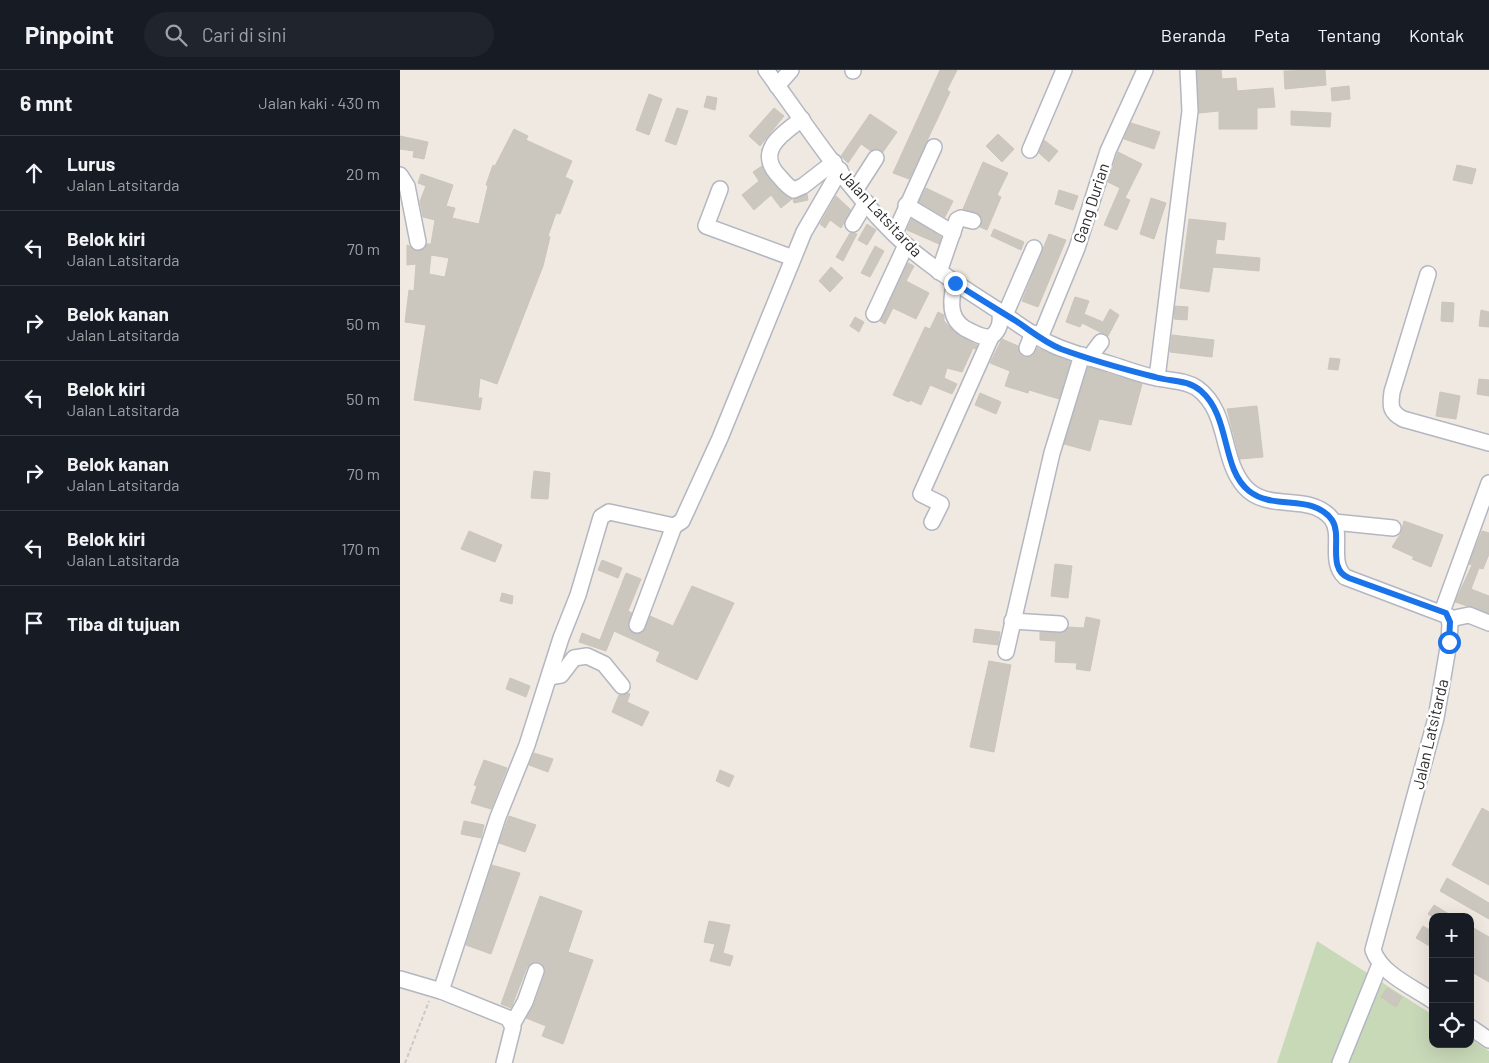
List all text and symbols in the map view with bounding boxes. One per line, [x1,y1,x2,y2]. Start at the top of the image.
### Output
search box [144,12,494,57]
text: Pinpoint [25,20,114,49]
icon: search [162,21,190,49]
text: Cari di sini [202,23,287,46]
text: Beranda [1161,24,1226,46]
text: Peta [1254,24,1290,46]
text: Tentang [1318,24,1381,46]
text: Kontak [1409,24,1464,46]
text: 6 mnt [20,90,72,115]
text: Jalan kaki · 430 m [258,93,380,112]
text: Lurus [67,152,115,175]
icon: ahead [20,159,48,187]
street label: Gang Durian [1069,160,1112,245]
text: 20 m [346,164,380,183]
street label: Jalan Latsitarda [836,165,927,260]
text: Jalan Latsitarda [67,175,180,194]
text: Belok kiri [67,227,145,250]
icon: left [20,234,48,262]
text: 70 m [347,239,380,258]
text: Jalan Latsitarda [67,250,180,269]
route end [944,272,967,295]
text: Belok kanan [67,302,169,325]
icon: right [20,309,48,337]
text: 50 m [346,314,380,333]
text: Jalan Latsitarda [67,325,180,344]
text: Belok kiri [67,377,145,400]
icon: left [20,384,48,412]
text: 50 m [346,389,380,408]
text: Jalan Latsitarda [67,400,180,419]
text: Belok kanan [67,452,169,475]
icon: right [20,459,48,487]
text: 70 m [347,464,380,483]
text: Jalan Latsitarda [67,475,180,494]
text: Belok kiri [67,527,145,550]
icon: left [20,534,48,562]
text: 170 m [341,539,380,558]
text: Jalan Latsitarda [67,550,180,569]
icon: arrive [20,609,48,637]
text: Tiba di tujuan [67,612,180,635]
route start [1438,631,1461,654]
street label: Jalan Latsitarda [1408,677,1451,791]
map controls [1429,913,1474,1048]
button: + [1429,913,1474,958]
button: − [1429,958,1474,1003]
button: locate [1429,1003,1474,1048]

